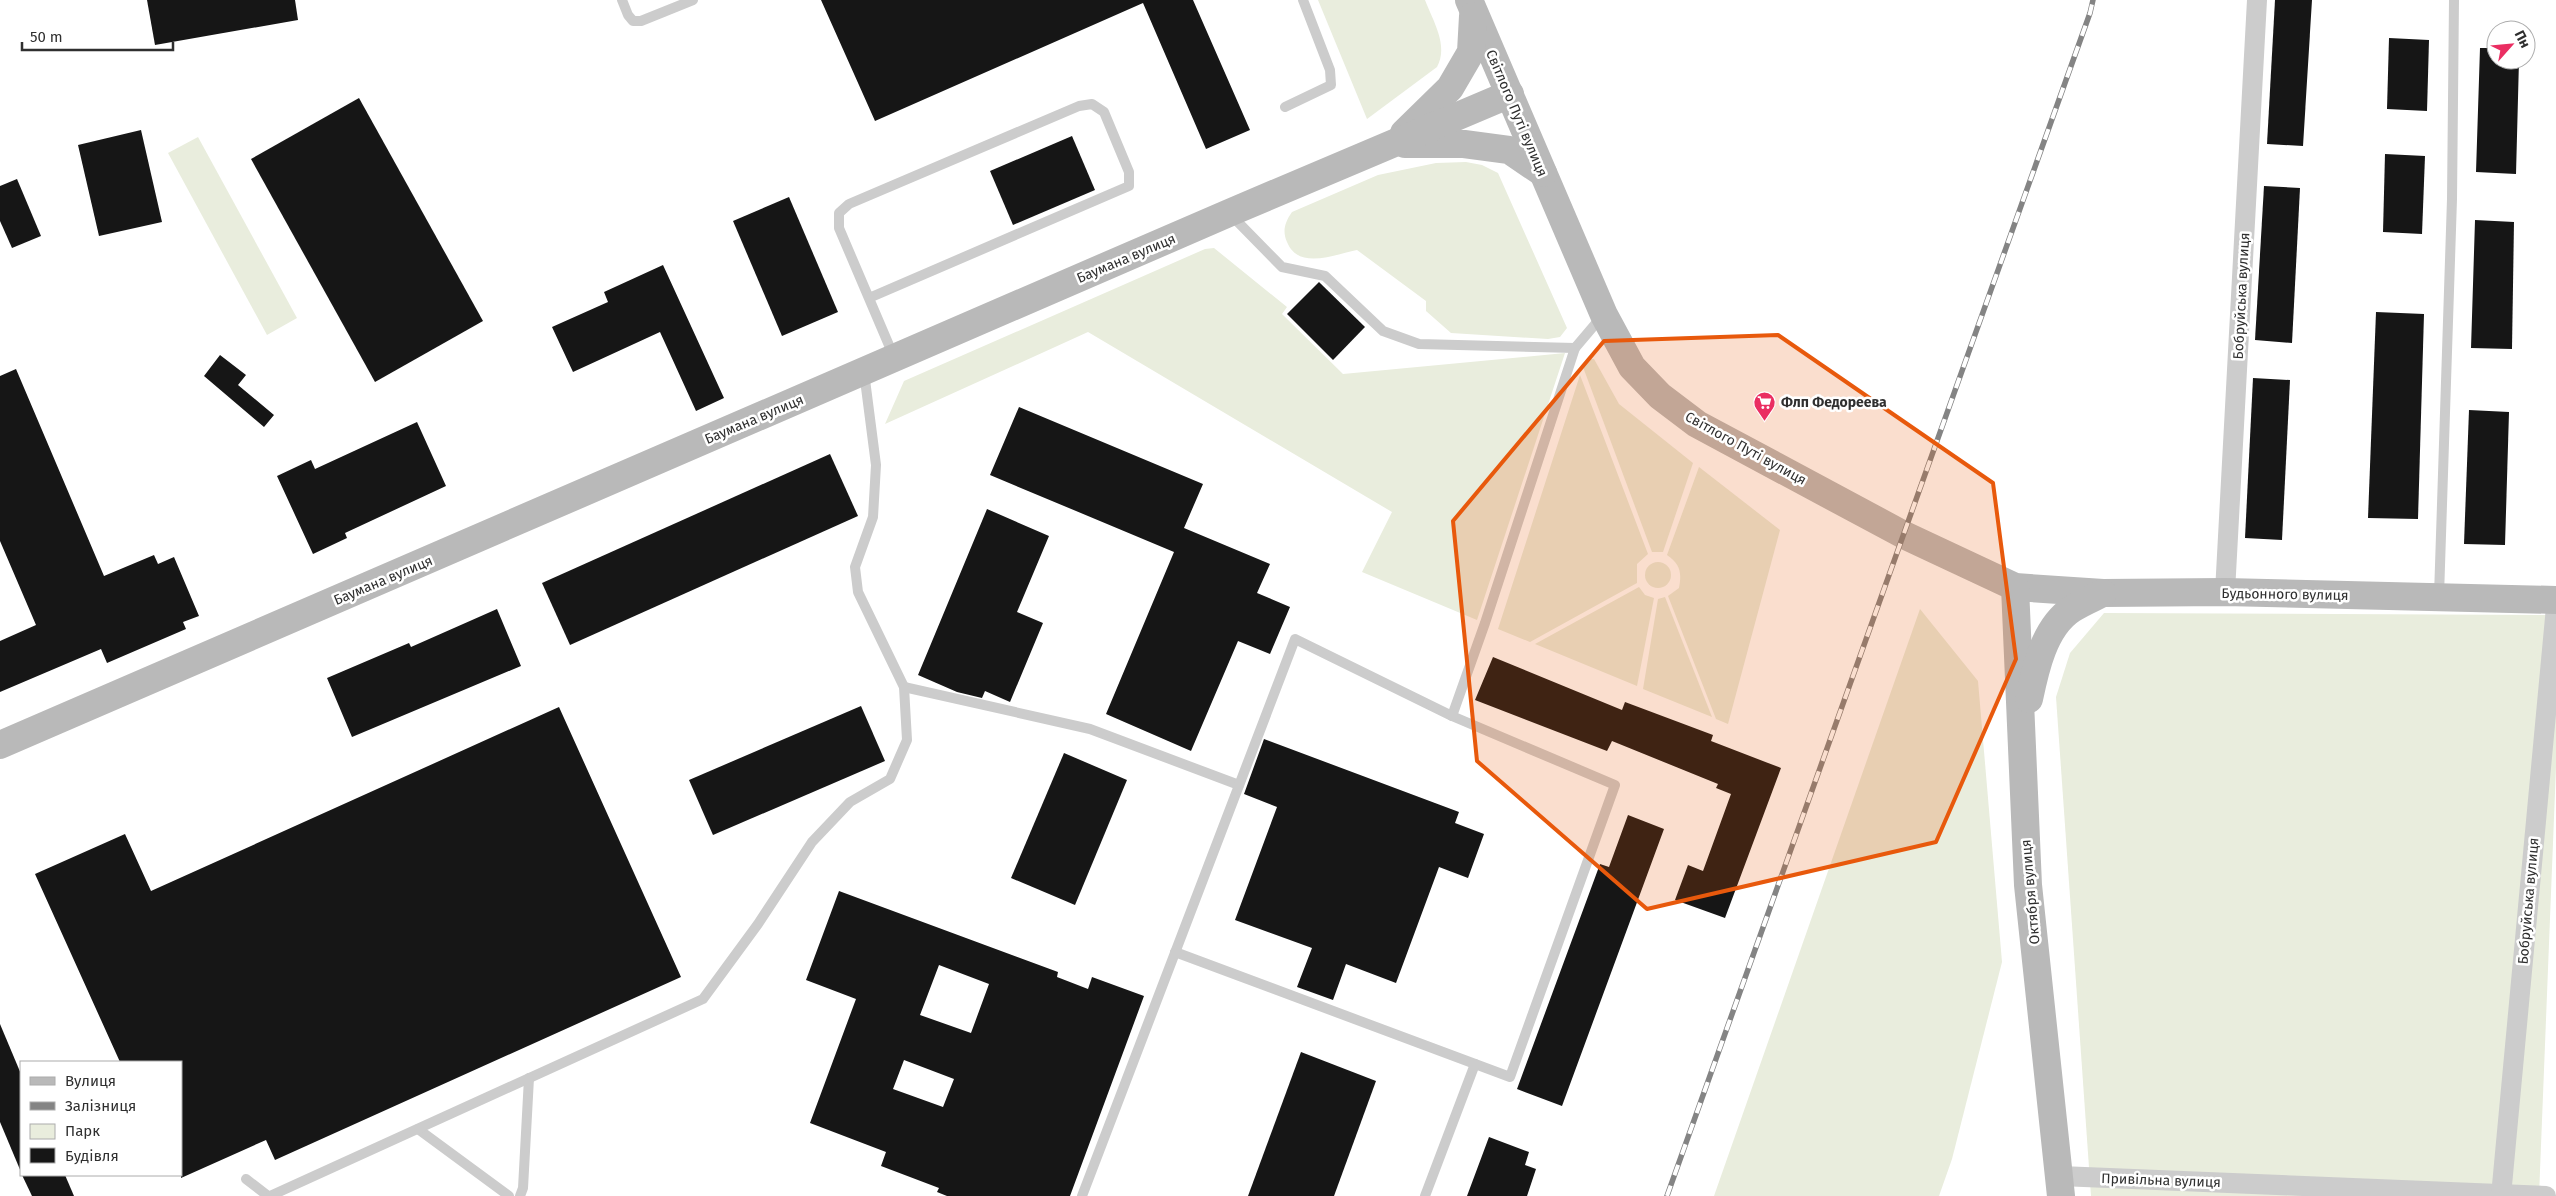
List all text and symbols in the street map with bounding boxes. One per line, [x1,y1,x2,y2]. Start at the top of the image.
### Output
scale bar [22,20,174,52]
north arrow [2486,20,2536,70]
text: 50 m [30,28,63,46]
text: Пн [2511,28,2534,51]
street label: Світлого Путі вулиця [1482,47,1551,179]
street label: Баумана вулиця [1074,230,1178,287]
street label: Бобруйська вулиця [2230,232,2253,360]
supermarket icon: Флп Федореева [1753,390,1777,421]
street label: Баумана вулиця [702,391,806,448]
place label: Флп Федореева [1781,394,1887,411]
street label: Світлого Путі вулиця [1682,408,1809,489]
street label: Баумана вулиця [331,552,435,609]
street label: Будьонного вулиця [2221,585,2349,604]
street label: Бобруйська вулиця [2514,837,2543,965]
street label: Октября вулиця [2017,839,2044,945]
legend [20,1061,182,1176]
text: Вулиця [65,1072,116,1090]
text: Залізниця [65,1097,136,1115]
text: Парк [65,1122,100,1140]
text: Будівля [65,1147,119,1165]
street label: Привільна вулиця [2101,1170,2221,1191]

